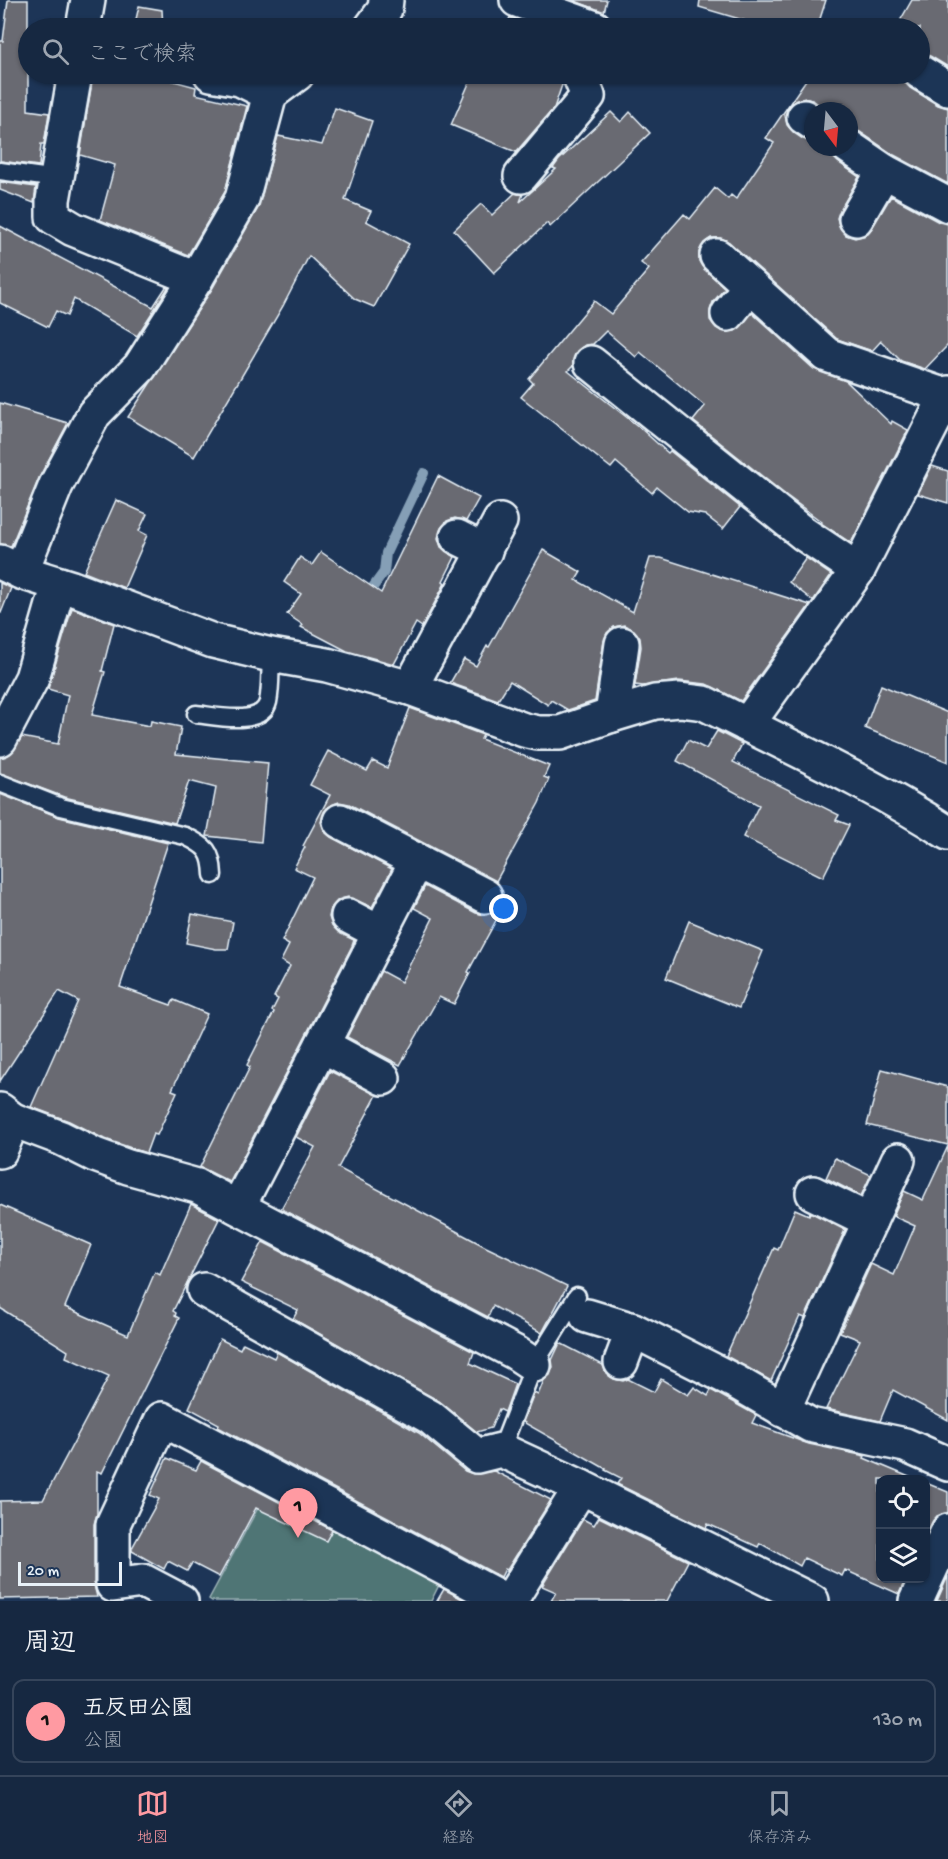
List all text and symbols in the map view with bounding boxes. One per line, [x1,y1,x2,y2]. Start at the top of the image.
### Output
search box [18,18,930,84]
icon: search [39,35,72,68]
text: ここで検索 [87,43,197,69]
north arrow [804,102,858,156]
your location [489,894,518,923]
map controls [876,1475,930,1583]
button: locate [876,1475,930,1529]
pin: 1 [278,1488,318,1538]
button: layers [876,1529,930,1583]
scale bar [18,1559,122,1586]
text: 20 m [27,1563,59,1582]
text: 周辺 [24,1630,76,1661]
text: 五反田公園 [83,1697,193,1723]
text: 1 [41,1710,50,1733]
text: 130 m [873,1710,922,1733]
text: 公園 [83,1731,123,1754]
tab: 地図 [136,1787,169,1849]
tab: 経路 [442,1787,475,1849]
tab: 保存済み [748,1787,812,1849]

